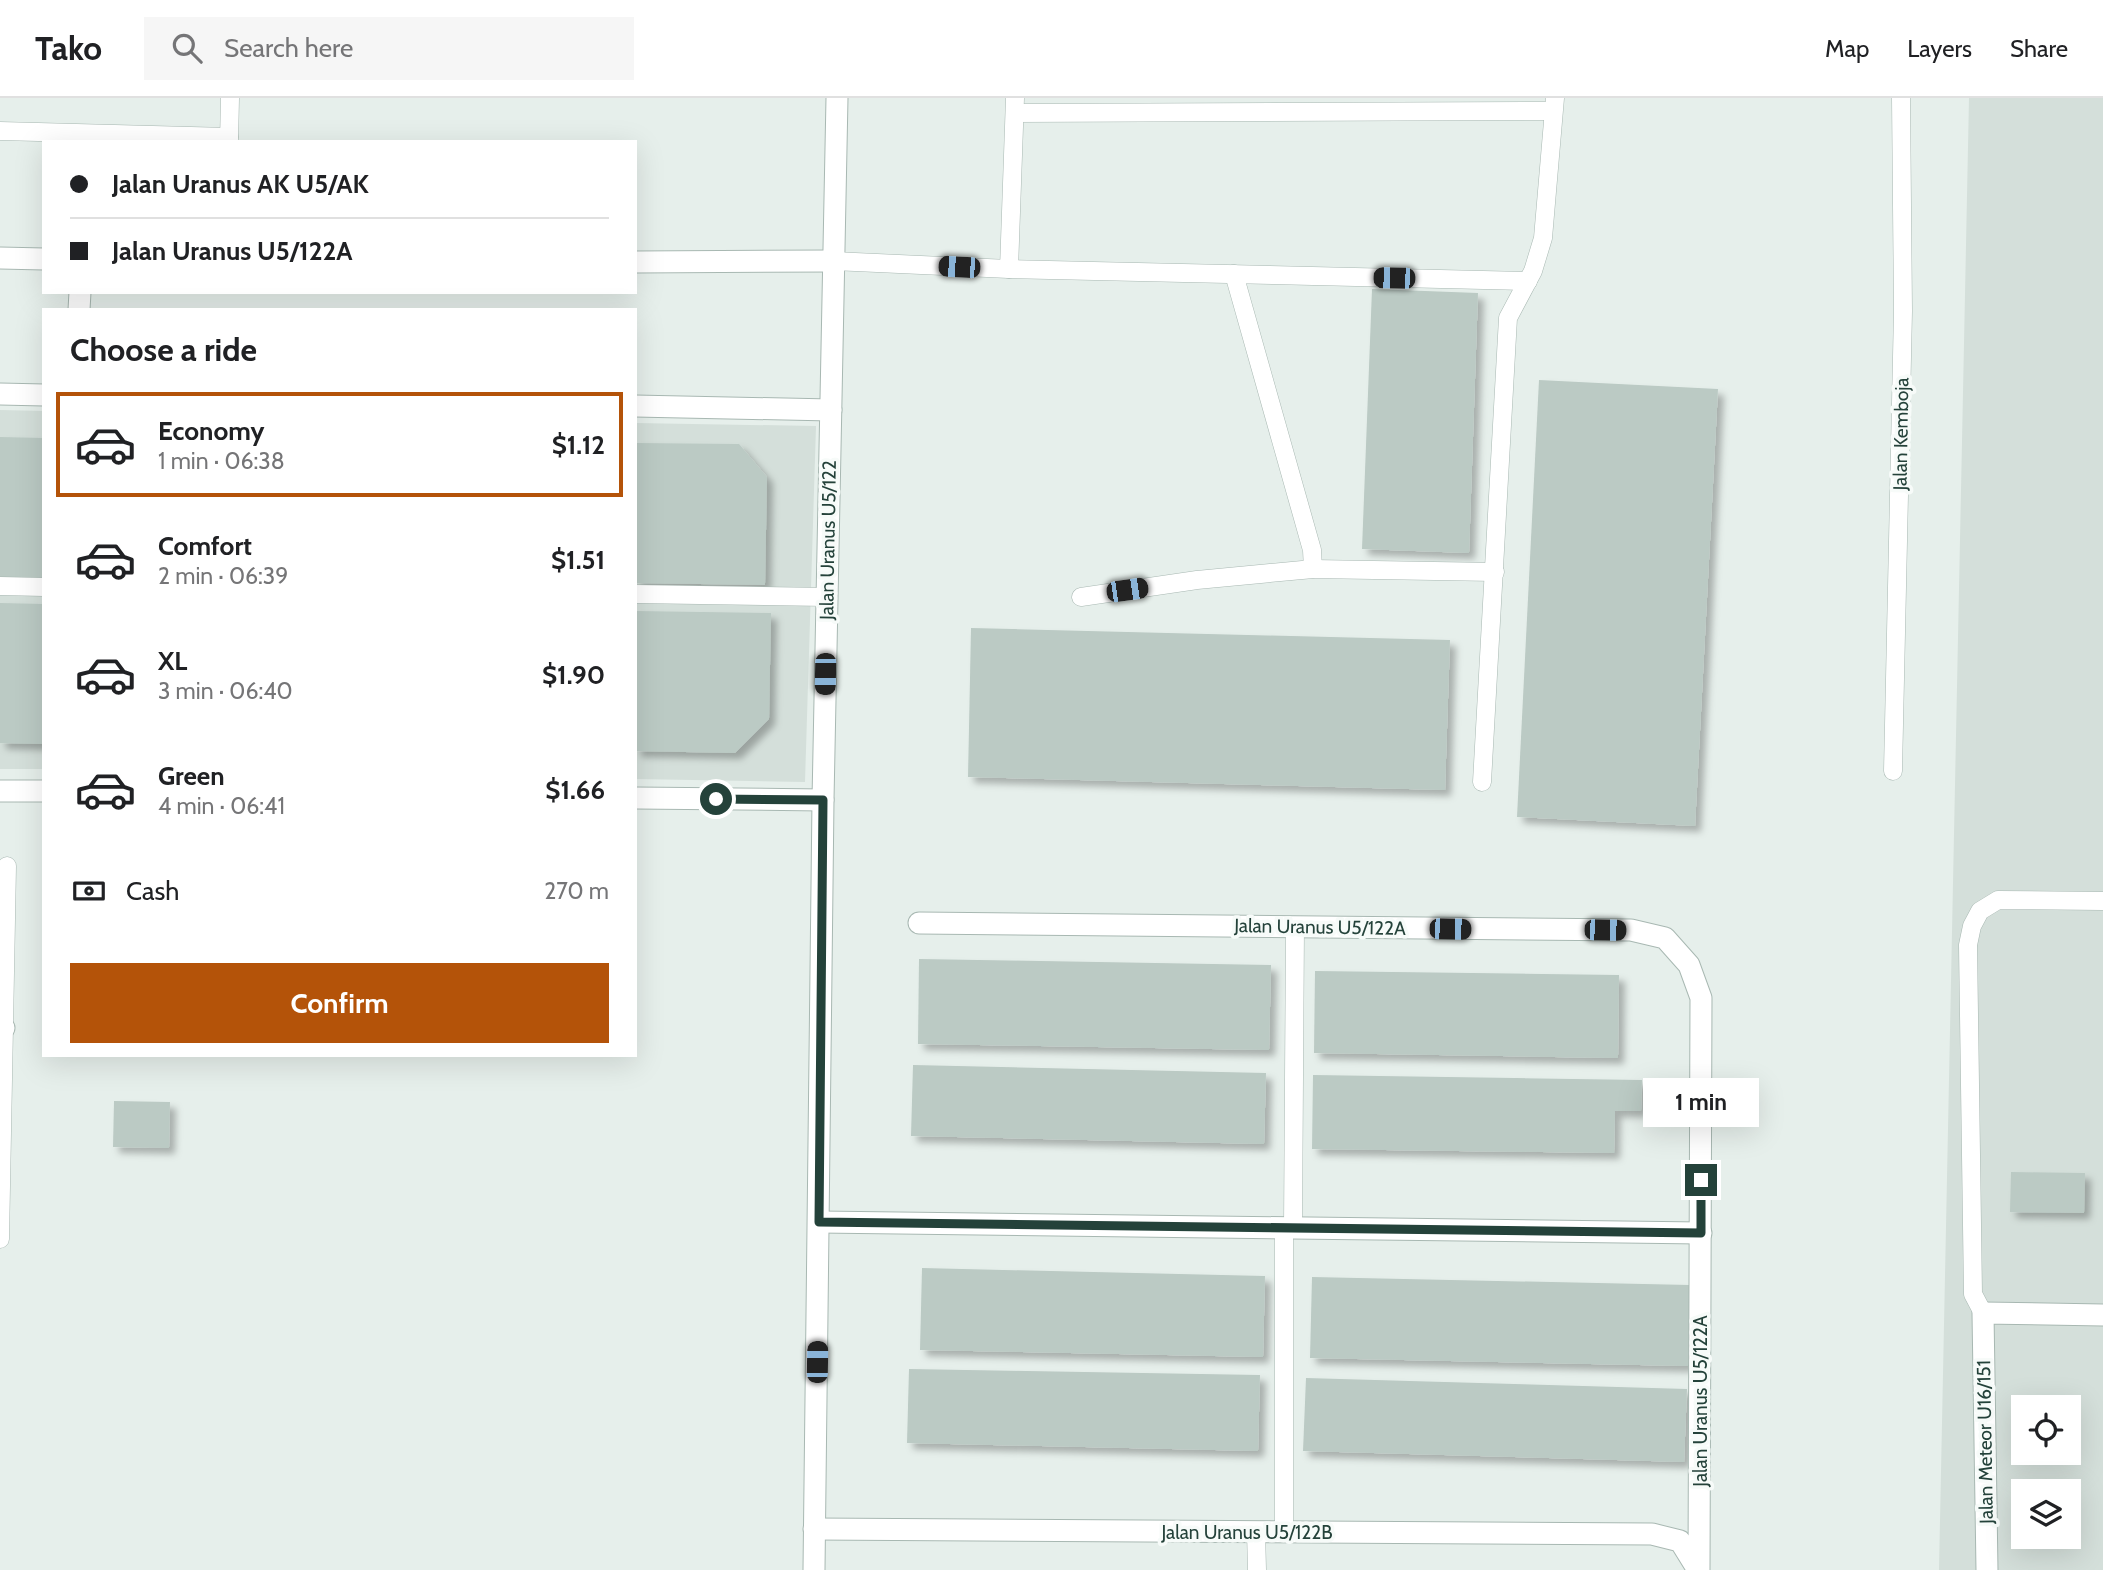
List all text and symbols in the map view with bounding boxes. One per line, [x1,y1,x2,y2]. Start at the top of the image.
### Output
search box [144,17,634,80]
text: Tako [35,28,102,68]
icon: search [168,29,206,67]
text: Search here [224,32,353,64]
text: Map [1825,34,1869,63]
text: Layers [1907,34,1972,63]
text: Share [2010,34,2068,63]
text: Jalan Uranus AK U5/AK [112,168,369,200]
text: Jalan Uranus U5/122A [112,235,352,267]
car [938,255,981,279]
car [1373,267,1416,289]
text: Choose a ride [70,330,257,369]
street label: Jalan Kemboja [1888,377,1913,492]
icon: car [74,413,137,476]
text: Economy [158,415,264,447]
text: $1.12 [552,429,605,461]
text: 1 min · 06:38 [158,447,285,475]
street label: Jalan Uranus U5/122 [815,460,841,621]
icon: car [74,528,137,591]
text: Comfort [158,530,252,562]
text: $1.51 [551,544,605,576]
text: 2 min · 06:39 [158,562,288,590]
car [1105,577,1150,603]
icon: car [74,643,137,706]
text: XL [158,645,187,677]
car [815,653,836,695]
text: $1.90 [542,659,605,691]
text: 3 min · 06:40 [158,677,293,705]
icon: car [74,758,137,821]
text: Green [158,760,225,792]
text: $1.66 [545,774,605,806]
route start [700,783,732,815]
text: 4 min · 06:41 [158,792,285,820]
icon: cash [70,872,108,910]
text: Cash [126,875,179,907]
text: 270 m [544,877,609,905]
street label: Jalan Uranus U5/122A [1233,914,1406,940]
car [1429,918,1472,940]
car [1584,919,1627,941]
button: Confirm [70,963,609,1043]
callout: 1 min [1643,1079,1759,1128]
text: 1 min [1675,1088,1727,1116]
route end [1685,1164,1717,1196]
street label: Jalan Uranus U5/122A [1689,1315,1712,1488]
car [807,1341,828,1383]
street label: Jalan Meteor U16/151 [1972,1360,1998,1525]
map controls [2011,1395,2081,1549]
button: locate [2011,1395,2081,1465]
button: layers [2011,1479,2081,1549]
street label: Jalan Uranus U5/122B [1160,1521,1333,1544]

